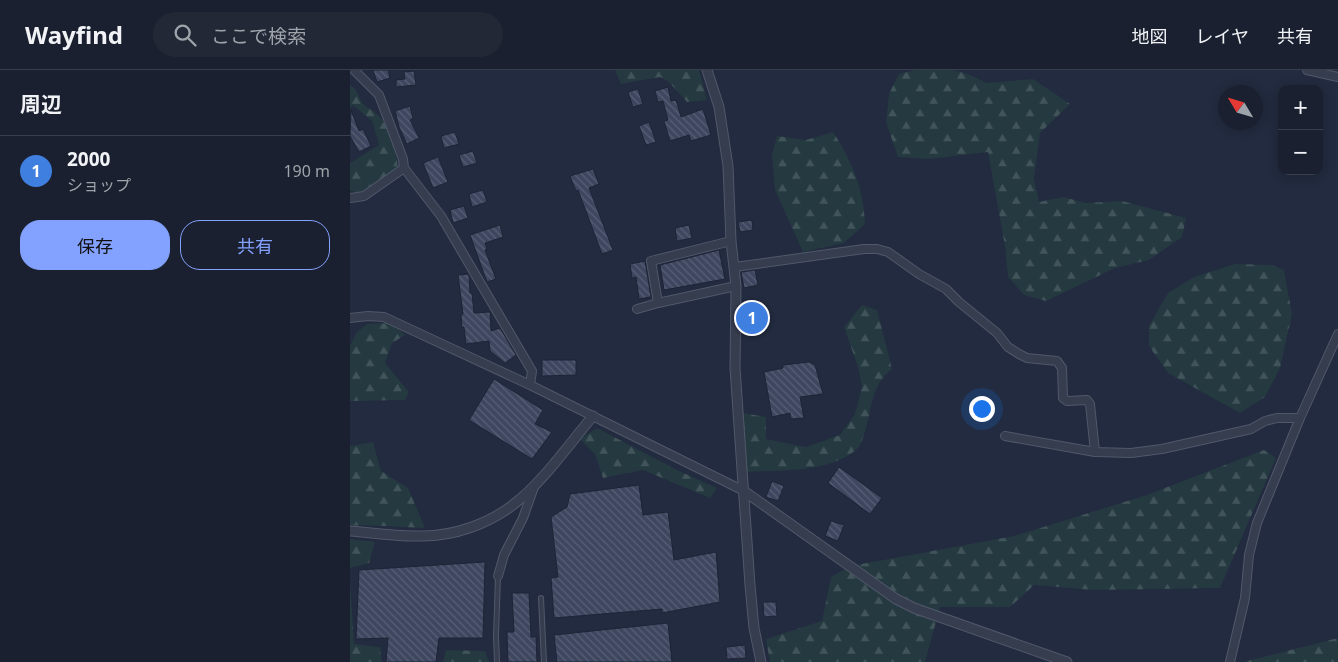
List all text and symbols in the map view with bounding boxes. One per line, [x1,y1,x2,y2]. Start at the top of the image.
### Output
search box [153,12,503,57]
text: Wayfind [25,18,123,51]
icon: search [171,21,199,49]
text: ここで検索 [211,23,306,49]
text: 地図 [1132,24,1168,48]
text: レイヤ [1196,24,1249,48]
text: 共有 [1277,24,1313,48]
north arrow [1218,85,1263,130]
map controls [1278,85,1323,175]
button: + [1278,85,1323,130]
text: 周辺 [20,90,62,118]
button: − [1278,130,1323,175]
text: 2000 [67,146,110,172]
text: 1 [31,160,41,182]
text: 190 m [283,160,330,182]
text: ショップ [67,174,131,196]
button: 保存 [20,220,170,270]
button: 共有 [180,220,330,270]
pin: 1 [736,299,768,337]
your location [969,396,995,422]

